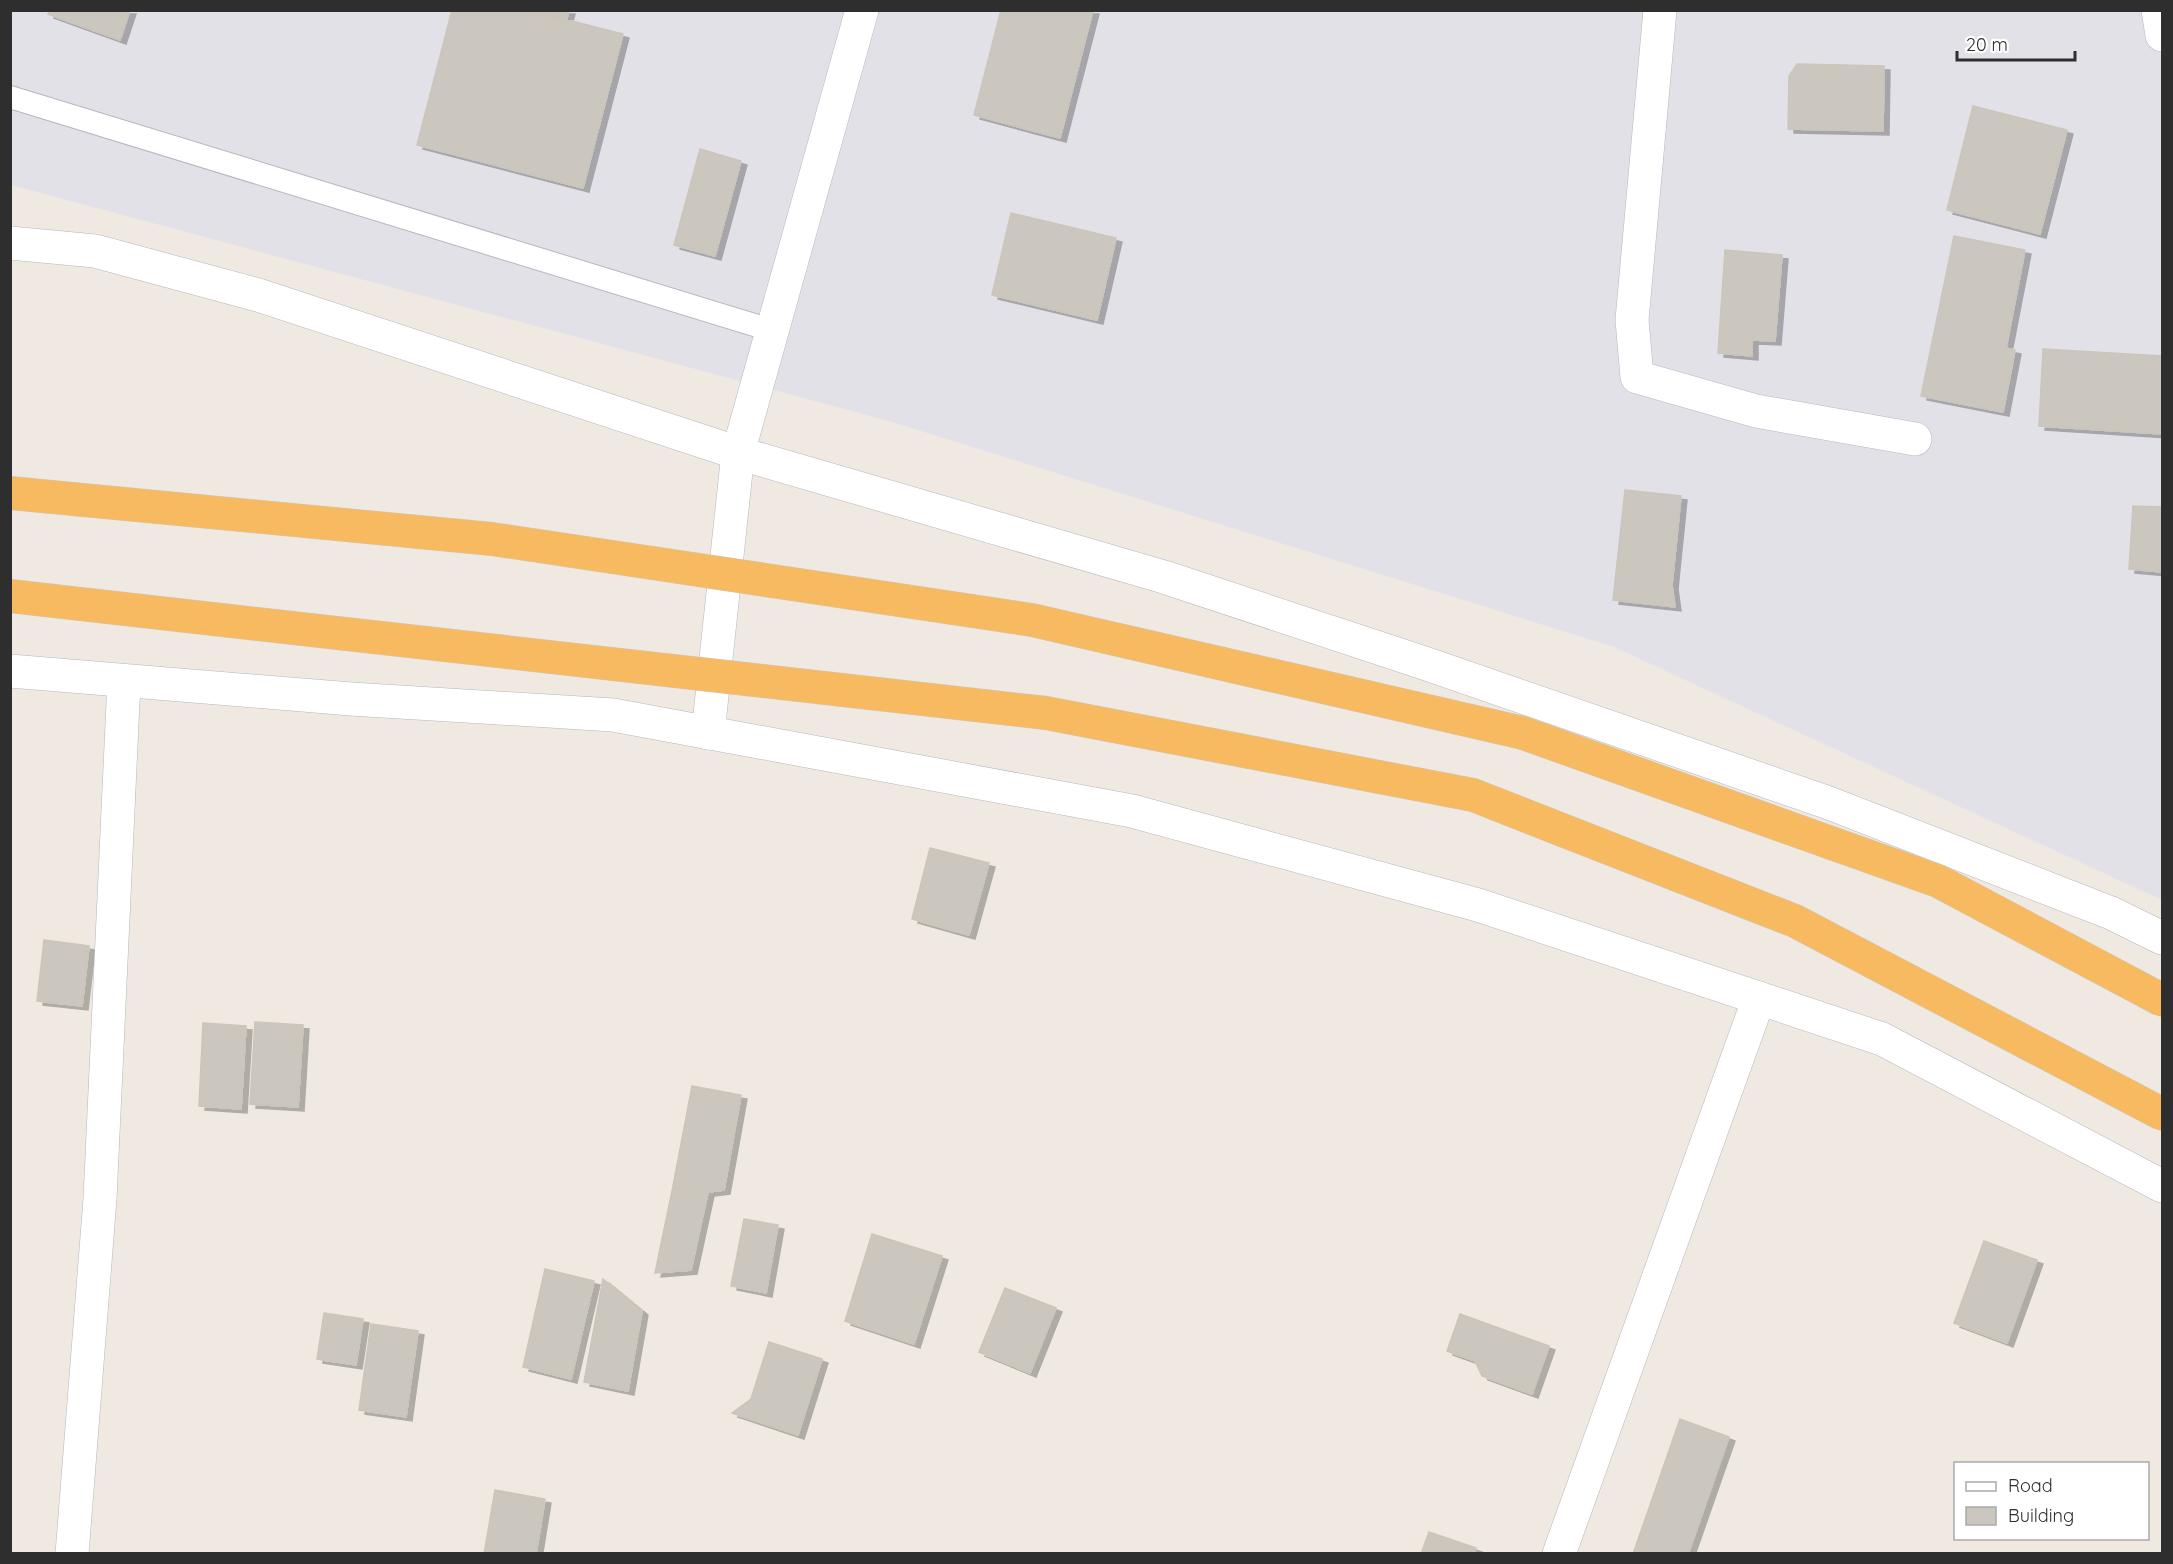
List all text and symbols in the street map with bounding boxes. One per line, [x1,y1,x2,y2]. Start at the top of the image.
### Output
scale bar [1957,24,2076,62]
text: 20 m [1966,33,2008,56]
legend [1954,1462,2149,1540]
text: Road [2008,1474,2053,1497]
text: Building [2008,1504,2074,1527]

